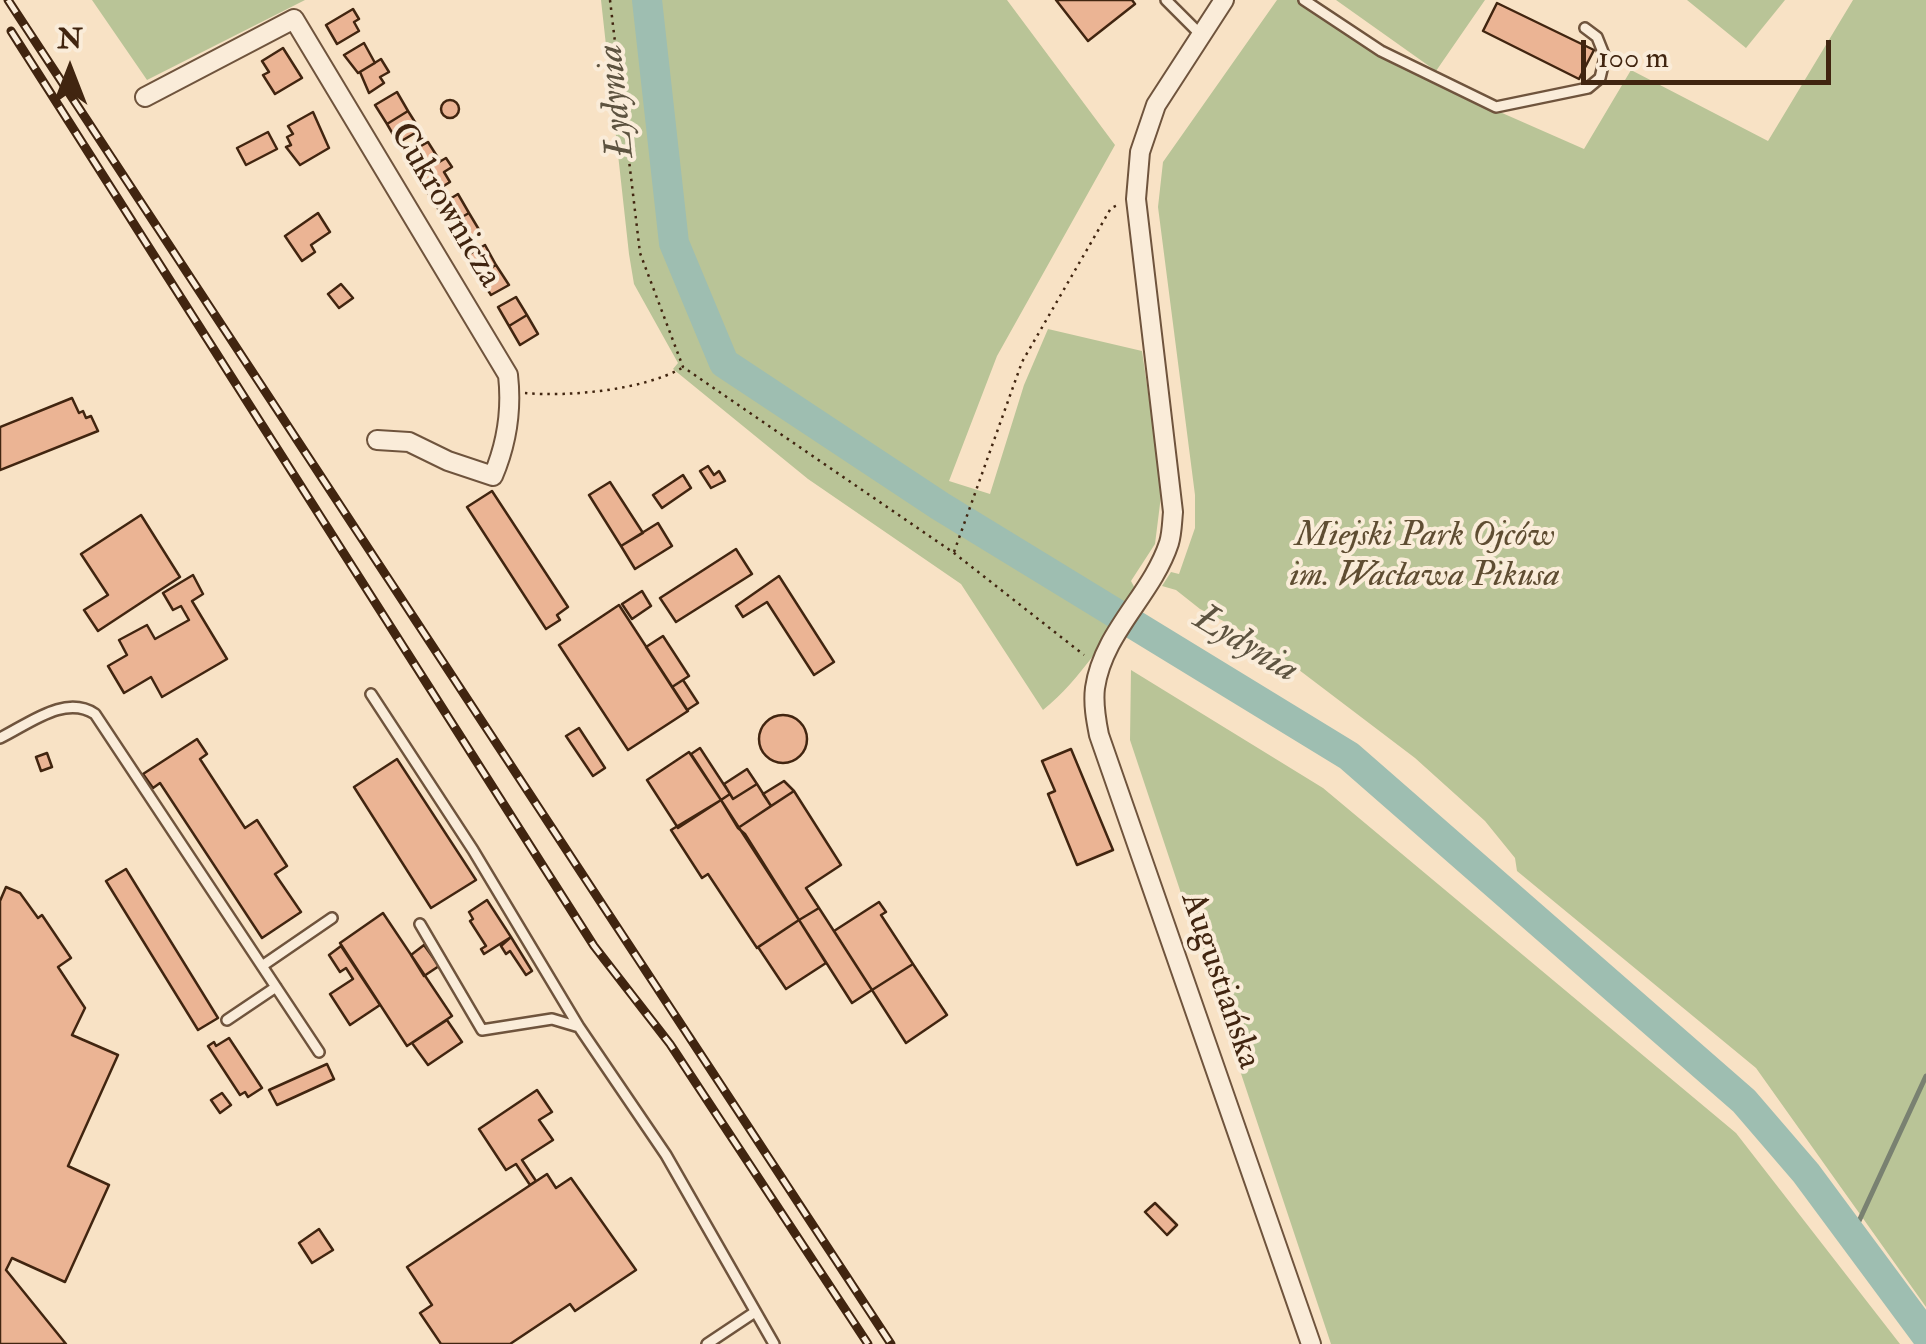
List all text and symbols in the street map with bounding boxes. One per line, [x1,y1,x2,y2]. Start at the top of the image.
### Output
north arrow [20,20,120,120]
scale bar [1586,20,1836,82]
text: N [57,22,83,57]
text: 100 m [1598,39,1669,76]
water label: Łydynia [589,42,647,160]
street label: Cukrownicza [379,116,509,296]
park label: Miejski Park Ojców im. Wacława Pikusa [1290,516,1560,598]
water label: Łydynia [1184,597,1306,695]
street label: Augustiańska [1169,887,1269,1075]

